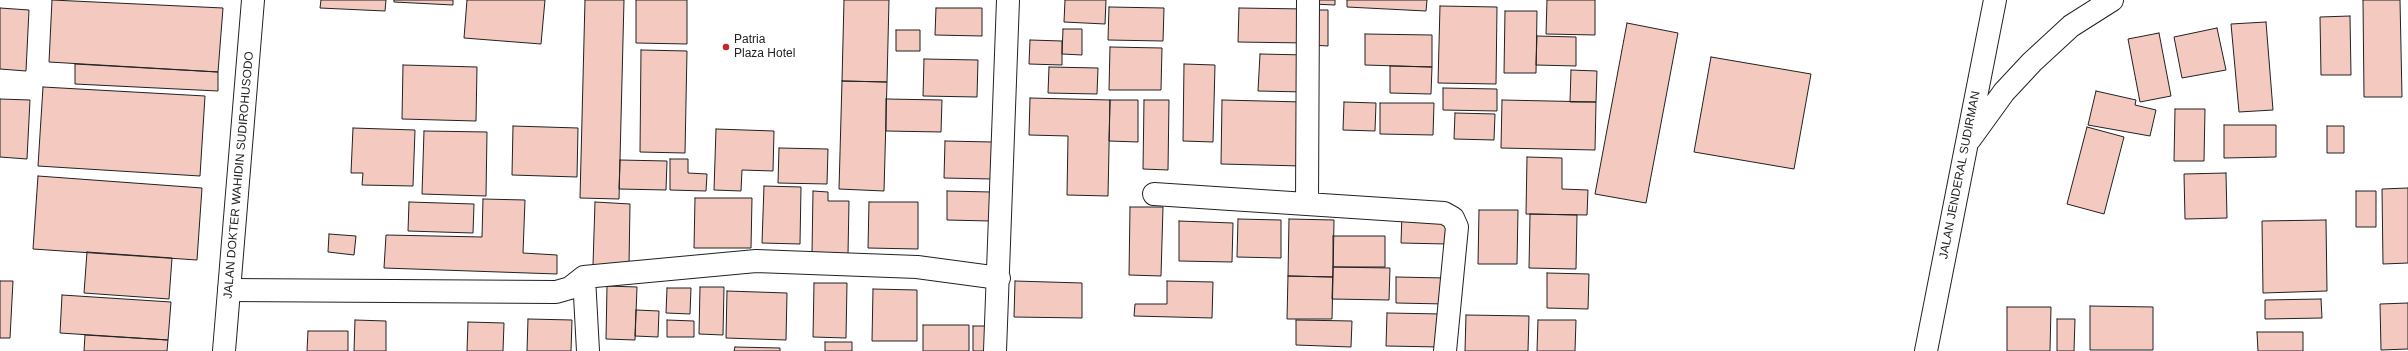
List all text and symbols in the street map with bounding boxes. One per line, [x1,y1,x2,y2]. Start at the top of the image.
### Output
place label: Patria Plaza Hotel [734,33,795,61]
marker: Patria Plaza Hotel [721,42,731,52]
street label: JALAN DOKTER WAHIDIN SUDIROHUSODO [221,51,257,299]
street label: JALAN JENDERAL SUDIRMAN [1937,90,1983,260]

